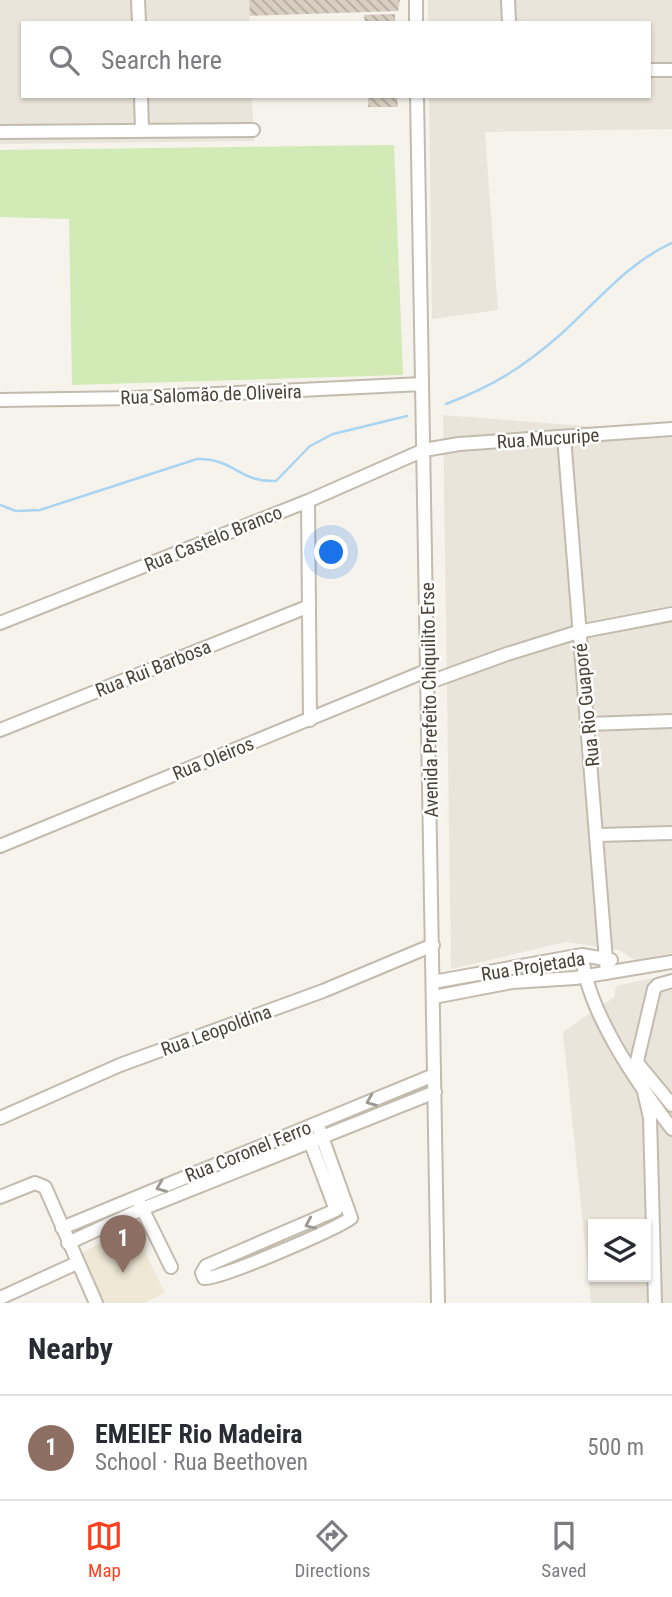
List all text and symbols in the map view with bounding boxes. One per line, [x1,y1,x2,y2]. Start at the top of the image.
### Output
search box [21,21,651,98]
icon: search [45,41,83,79]
text: Search here [101,45,222,75]
street label: Rua Salomão de Oliveira [120,380,302,409]
street label: Rua Mucuripe [496,423,600,454]
street label: Rua Castelo Branco [141,500,285,577]
your location [314,535,348,569]
street label: Avenida Prefeito Chiquilito Erse [416,582,443,818]
street label: Rua Rui Barbosa [92,635,214,702]
street label: Rua Rio Guaporé [569,642,604,768]
street label: Rua Oleiros [169,732,257,785]
street label: Rua Projetada [480,947,587,986]
street label: Rua Leopoldina [158,1000,274,1061]
one-way arrow [366,1092,378,1106]
street label: Rua Coronel Ferro [182,1116,315,1187]
one-way arrow [155,1179,167,1193]
pin: 1 [100,1215,146,1273]
one-way arrow [305,1215,317,1229]
map controls [588,1219,651,1282]
button: layers [588,1219,651,1282]
text: Nearby [28,1331,113,1366]
text: EMEIEF Rio Madeira [95,1419,303,1449]
text: 1 [45,1434,57,1461]
text: 500 m [587,1434,644,1461]
text: School · Rua Beethoven [95,1449,308,1476]
tab: Map [85,1517,123,1582]
tab: Directions [294,1517,370,1582]
tab: Saved [541,1517,587,1582]

